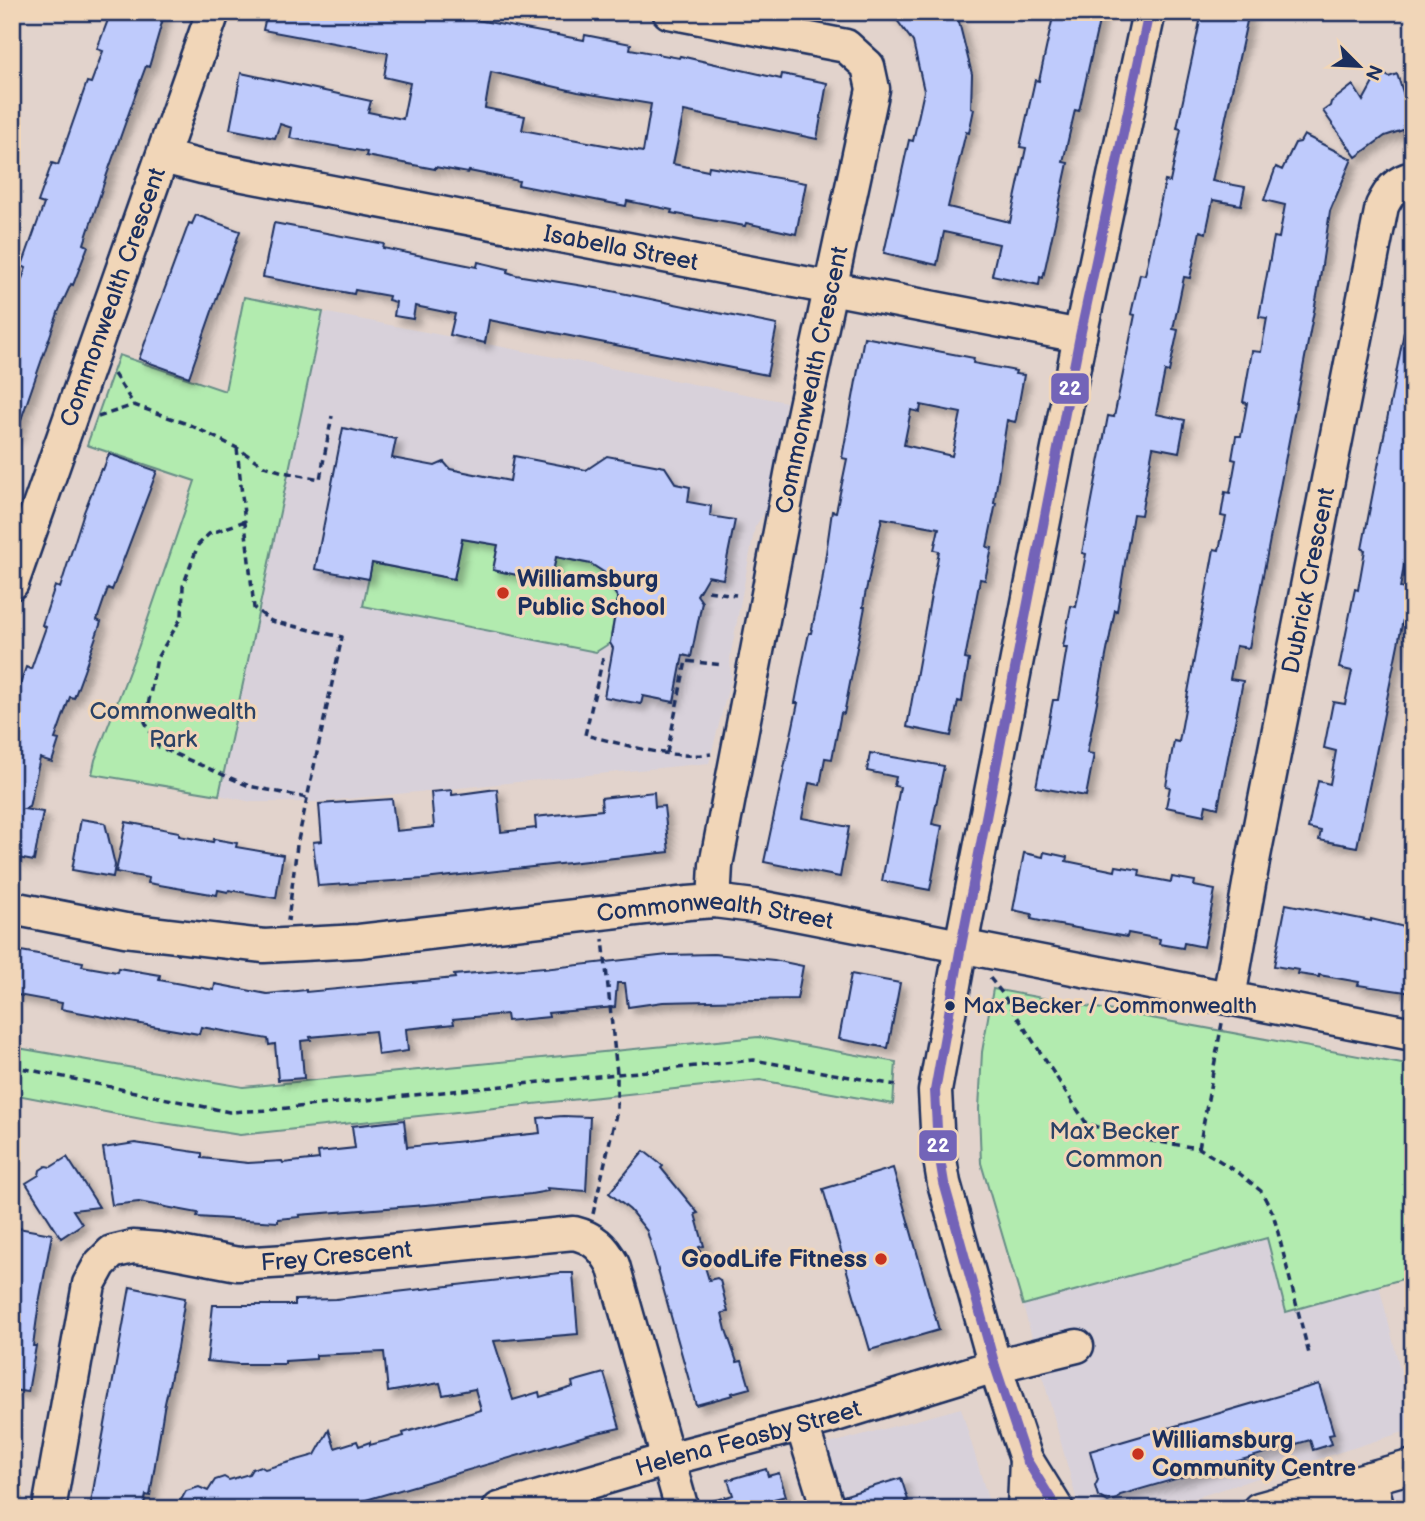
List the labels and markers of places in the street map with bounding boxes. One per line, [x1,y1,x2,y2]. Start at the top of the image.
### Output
place label: Williamsburg Public School [517,565,665,622]
marker: Williamsburg Public School [495,585,511,601]
place label: Max Becker / Commonwealth [963,993,1257,1020]
marker: Max Becker / Commonwealth [943,999,957,1013]
place label: GoodLife Fitness [681,1245,867,1274]
marker: GoodLife Fitness [873,1251,889,1267]
place label: Williamsburg Community Centre [1152,1426,1356,1483]
marker: Williamsburg Community Centre [1130,1446,1146,1462]

